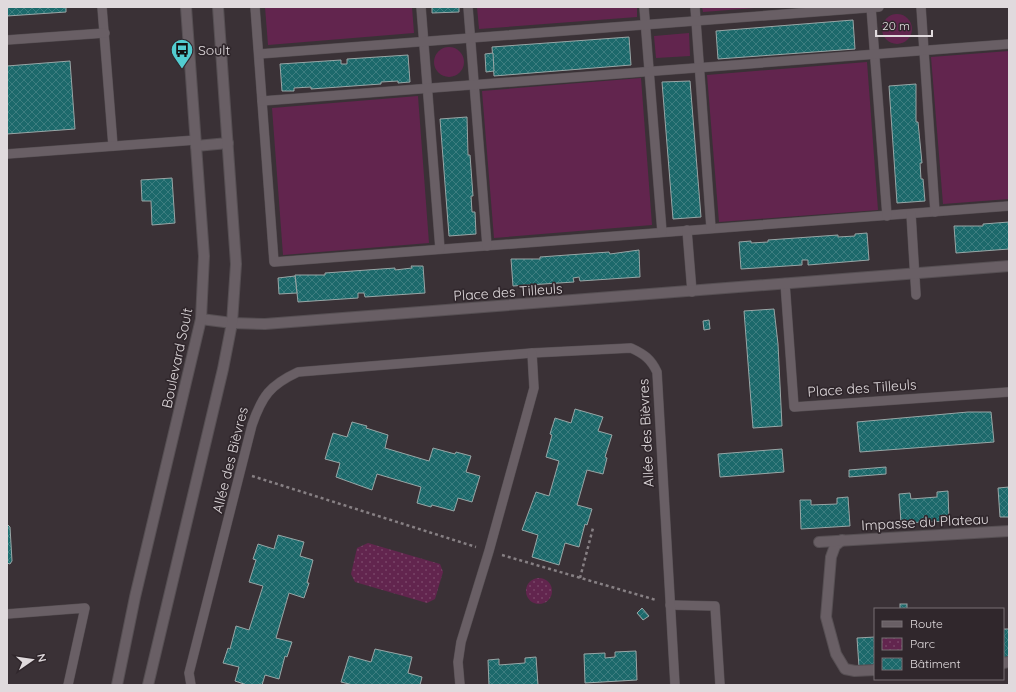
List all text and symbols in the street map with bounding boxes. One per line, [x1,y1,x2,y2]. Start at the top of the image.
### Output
scale bar [876,12,932,38]
text: 20 m [882,18,910,33]
bus stop icon: Soult [169,37,195,70]
place label: Soult [198,41,230,59]
street label: Place des Tilleuls [453,279,563,305]
street label: Boulevard Soult [158,306,196,410]
street label: Place des Tilleuls [807,375,917,401]
street label: Allée des Bièvres [634,378,658,488]
street label: Allée des Bièvres [208,405,252,515]
street label: Impasse du Plateau [861,510,989,534]
legend [874,608,1004,680]
text: Route [910,616,943,631]
text: Parc [910,636,935,651]
north arrow [12,640,52,680]
text: N [34,652,49,663]
text: Bâtiment [910,656,960,671]

